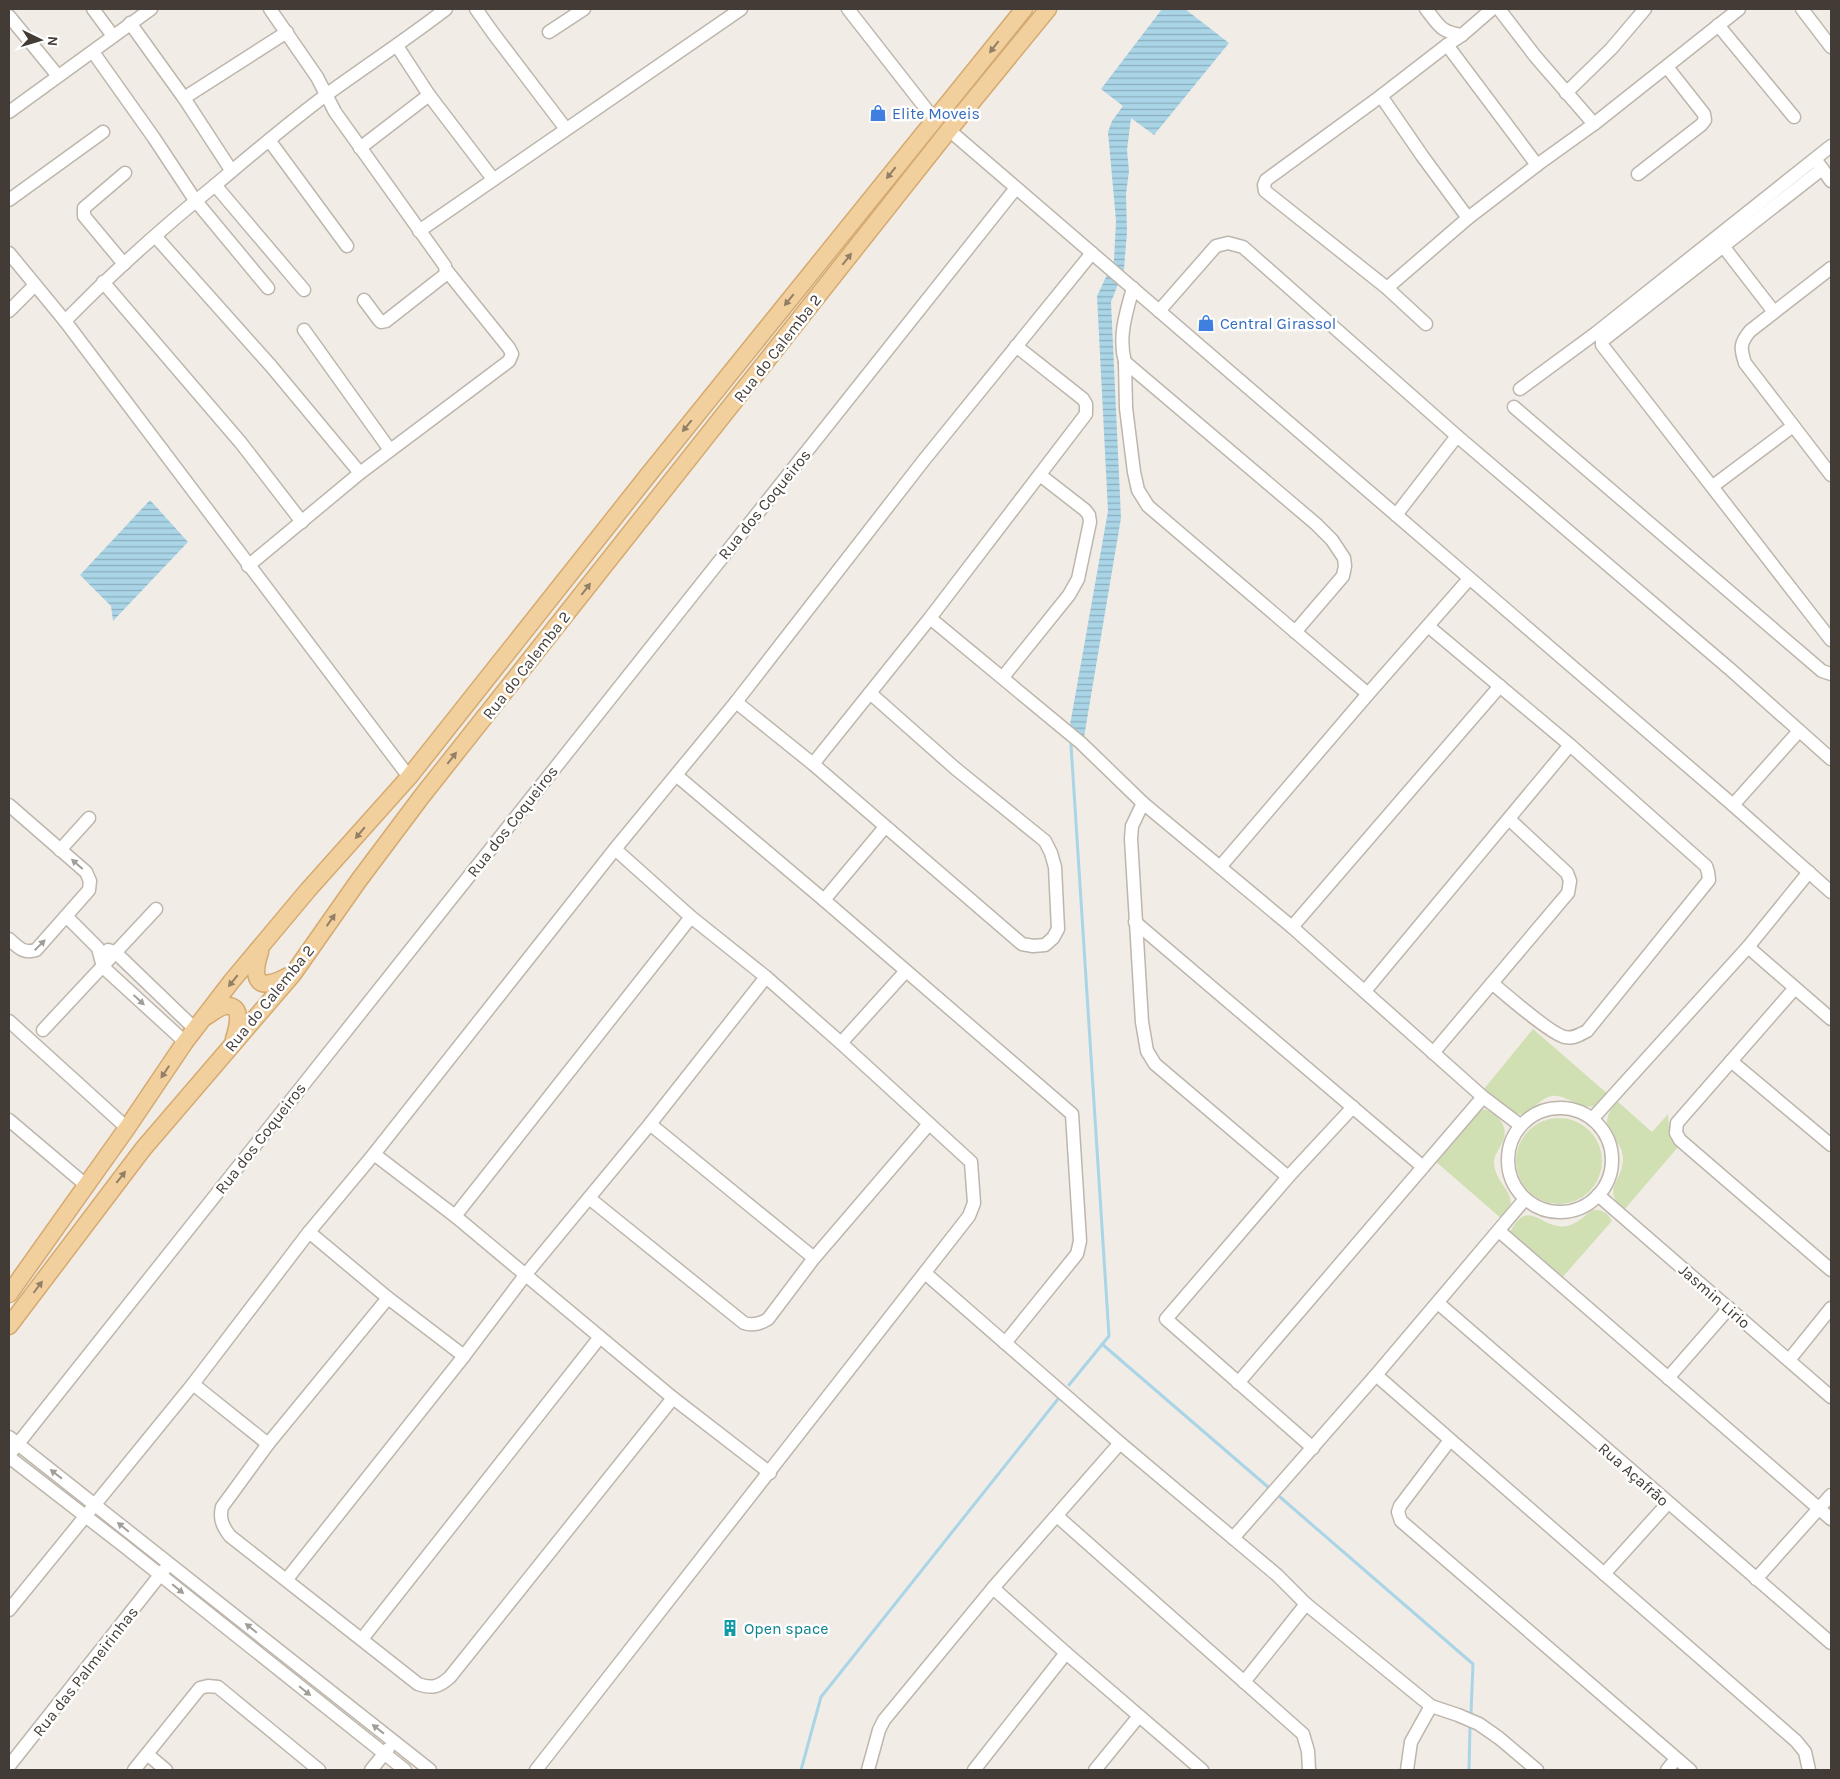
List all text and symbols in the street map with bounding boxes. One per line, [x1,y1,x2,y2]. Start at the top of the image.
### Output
north arrow [15,15,65,65]
text: N [44,35,61,47]
one-way arrow [988,40,999,53]
shop icon: Elite Moveis [868,103,888,123]
place label: Elite Moveis [892,104,980,123]
one-way arrow [886,166,896,180]
one-way arrow [842,253,853,266]
street label: Rua do Calemba 2 [729,291,825,406]
one-way arrow [784,293,795,306]
shop icon: Central Girassol [1196,313,1216,333]
place label: Central Girassol [1220,314,1336,333]
one-way arrow [682,420,693,433]
street label: Rua dos Coqueiros [714,445,815,563]
one-way arrow [580,583,591,596]
street label: Rua do Calemba 2 [478,608,574,723]
one-way arrow [447,752,458,765]
street label: Rua dos Coqueiros [463,762,562,881]
one-way arrow [355,827,366,839]
one-way arrow [71,858,83,870]
one-way arrow [326,913,336,927]
one-way arrow [34,939,46,951]
street label: Rua do Calemba 2 [221,941,318,1055]
one-way arrow [227,974,238,987]
one-way arrow [132,994,144,1006]
one-way arrow [161,1065,170,1078]
street label: Rua dos Coqueiros [211,1079,310,1198]
one-way arrow [116,1171,127,1184]
street label: Jasmin Lirio [1675,1260,1754,1333]
one-way arrow [33,1280,43,1294]
street label: Rua Açafrão [1595,1439,1673,1510]
one-way arrow [50,1468,63,1479]
one-way arrow [117,1522,130,1533]
one-way arrow [171,1584,184,1595]
street label: Rua das Palmeirinhas [29,1603,142,1740]
building icon: Open space [720,1618,740,1638]
place label: Open space [744,1619,828,1638]
one-way arrow [245,1622,258,1633]
one-way arrow [298,1685,311,1696]
one-way arrow [372,1723,385,1734]

